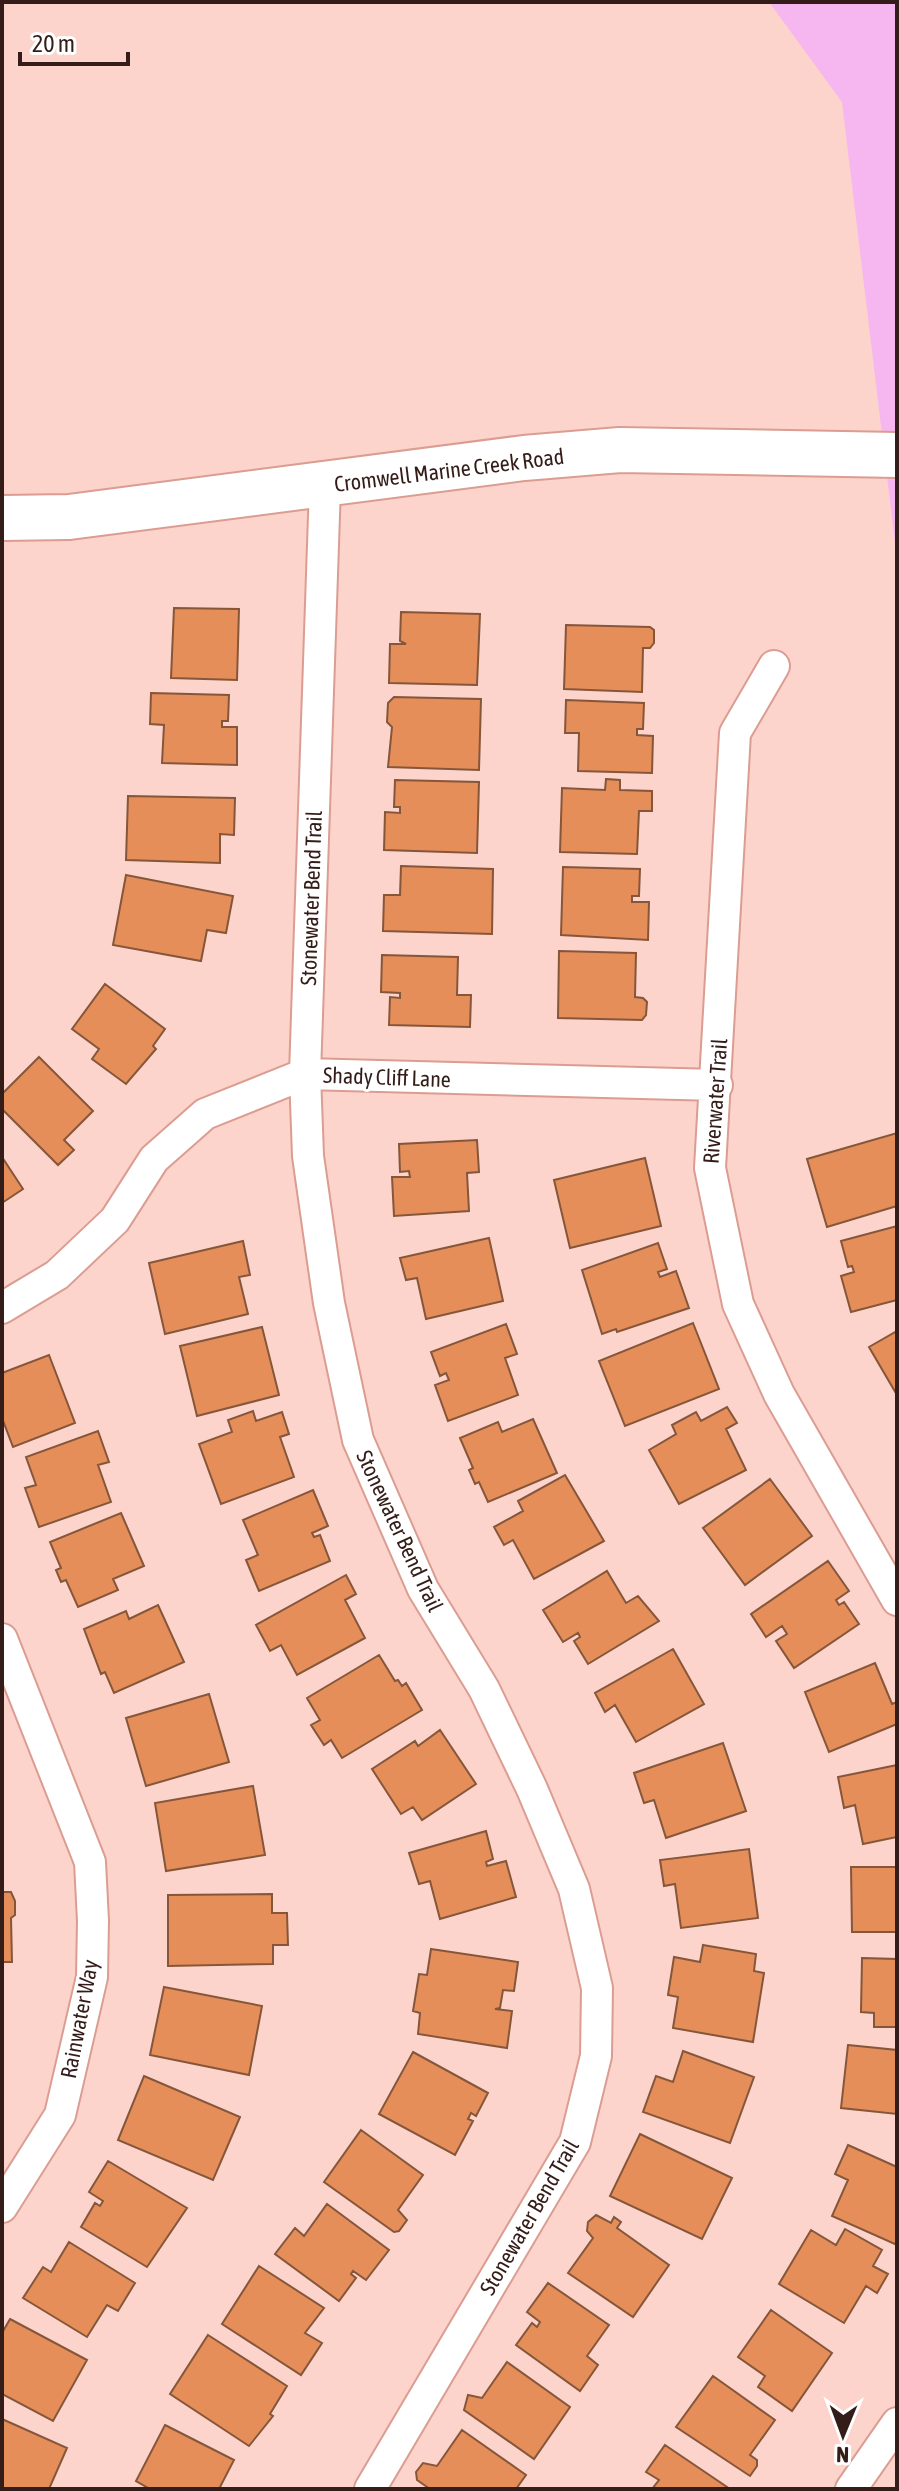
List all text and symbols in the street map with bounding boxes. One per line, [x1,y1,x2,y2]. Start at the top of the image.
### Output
scale bar [20,16,128,66]
text: 20 m [32,30,75,57]
street label: Cromwell Marine Creek Road [333,443,565,497]
street label: Stonewater Bend Trail [295,810,327,986]
street label: Riverwater Trail [698,1037,732,1165]
street label: Shady Cliff Lane [323,1062,451,1092]
street label: Stonewater Bend Trail [351,1446,449,1616]
street label: Rainwater Way [55,1957,103,2081]
street label: Stonewater Bend Trail [474,2135,584,2299]
north arrow [803,2395,883,2475]
text: N [836,2442,849,2468]

